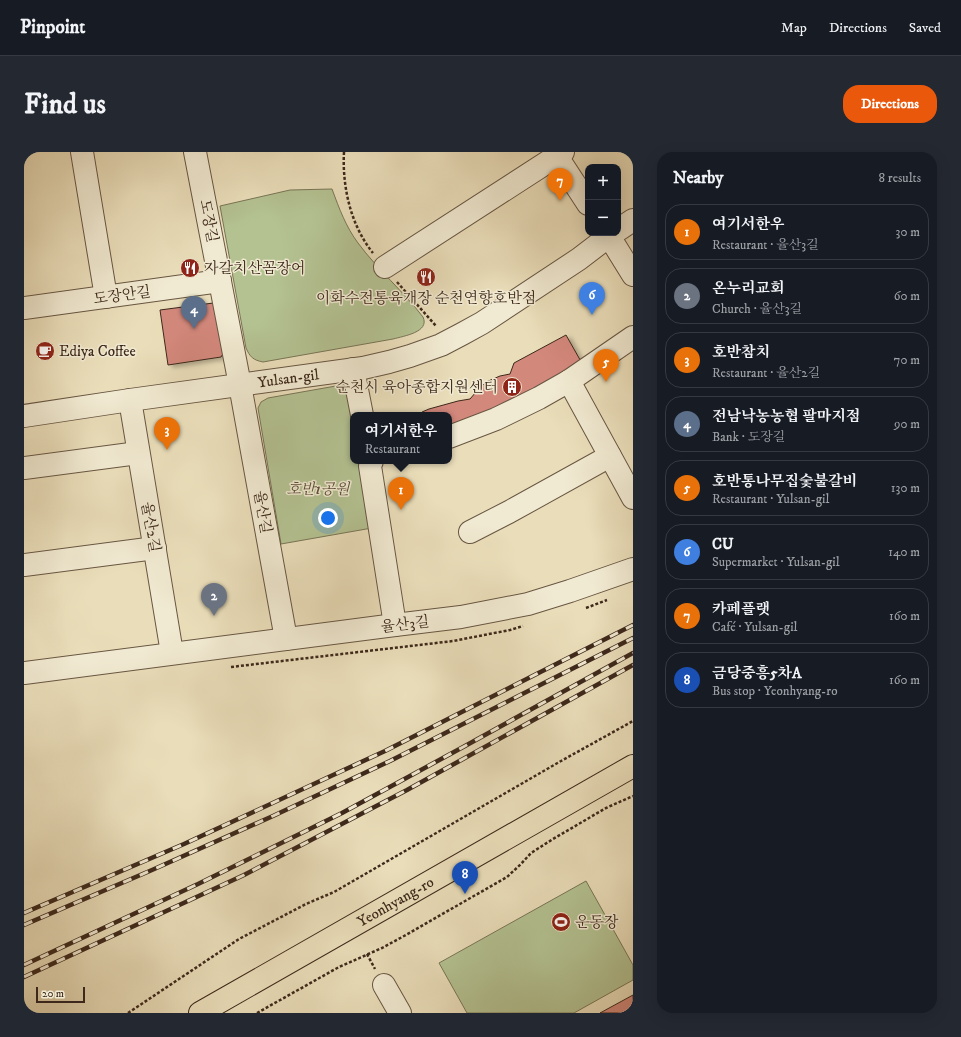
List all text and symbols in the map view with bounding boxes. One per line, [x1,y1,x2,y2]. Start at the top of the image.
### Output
text: Pinpoint [20,16,85,39]
text: Map [781,19,807,37]
text: Directions [829,19,887,37]
text: Saved [909,19,941,37]
button: Directions [843,85,937,123]
text: Find us [24,87,106,122]
map controls [585,164,621,236]
button: + [585,164,621,200]
text: Nearby [673,167,723,189]
pin: 7 [547,168,573,201]
text: 8 results [879,170,921,186]
street label: 도장길 [195,198,222,244]
button: − [585,200,621,236]
text: 여기서한우 [712,215,784,234]
text: 1 [685,224,689,240]
text: 30 m [896,224,920,240]
text: Restaurant · 율산3길 [712,237,819,253]
restaurant icon: 자갈치산꼼장어 [179,257,201,279]
place label: 자갈치산꼼장어 [204,259,305,278]
restaurant icon: 이화수전통육개장 순천연향호반점 [415,266,437,288]
text: 온누리교회 [712,279,784,298]
street label: 도장안길 [92,282,152,309]
pin: 6 [579,282,605,315]
text: 2 [684,288,690,304]
text: 60 m [894,288,920,304]
place label: 이화수전통육개장 순천연향호반점 [316,289,536,308]
pin: 4 [181,296,207,329]
text: Church · 율산3길 [712,301,802,317]
cafe icon: Ediya Coffee [34,340,56,362]
place label: Ediya Coffee [59,342,136,361]
text: 호반참치 [712,343,770,362]
pin: 5 [593,349,619,382]
text: 3 [685,352,689,368]
text: 70 m [894,352,920,368]
street label: Yulsan-gil [257,365,321,392]
text: Restaurant · 율산2길 [712,365,820,381]
building icon: 순천시 육아종합지원센터 [501,376,523,398]
place label: 순천시 육아종합지원센터 [335,378,498,397]
text: 전남낙농농협 팔마지점 [712,407,860,426]
popup [350,412,452,464]
text: 4 [683,416,691,432]
text: 90 m [894,416,920,432]
pin: 3 [154,417,180,450]
text: 여기서한우 [365,422,437,441]
text: Bank · 도장길 [712,429,785,445]
text: Restaurant [365,441,420,457]
text: 호반통나무집숯불갈비 [712,472,857,491]
pin: 1 [388,477,414,510]
park label: 호반1공원 [286,480,351,499]
text: 5 [684,480,690,496]
text: 130 m [891,480,920,496]
street label: 율산길 [249,489,276,535]
text: Restaurant · Yulsan-gil [712,491,829,507]
street label: 율산2길 [137,500,164,554]
your location [318,508,338,528]
text: CU [712,535,734,554]
text: 6 [684,544,690,560]
text: 140 m [888,544,920,560]
text: Supermarket · Yulsan-gil [712,554,840,570]
pin: 2 [201,583,227,616]
text: 카페플랫 [712,600,770,619]
text: 7 [684,608,690,624]
text: 160 m [889,608,920,624]
street label: 율산3길 [380,612,431,637]
text: Café · Yulsan-gil [712,619,797,635]
text: 금당중흥5차A [712,664,801,683]
text: 8 [684,672,690,688]
text: 160 m [889,672,920,688]
text: Bus stop · Yeonhyang-ro [712,683,838,699]
pin: 8 [452,861,478,894]
street label: Yeonhyang-ro [354,873,437,931]
sports icon: 운동장 [550,911,572,933]
place label: 운동장 [575,913,619,932]
scale bar [36,985,85,1004]
text: 20 m [42,987,64,1001]

